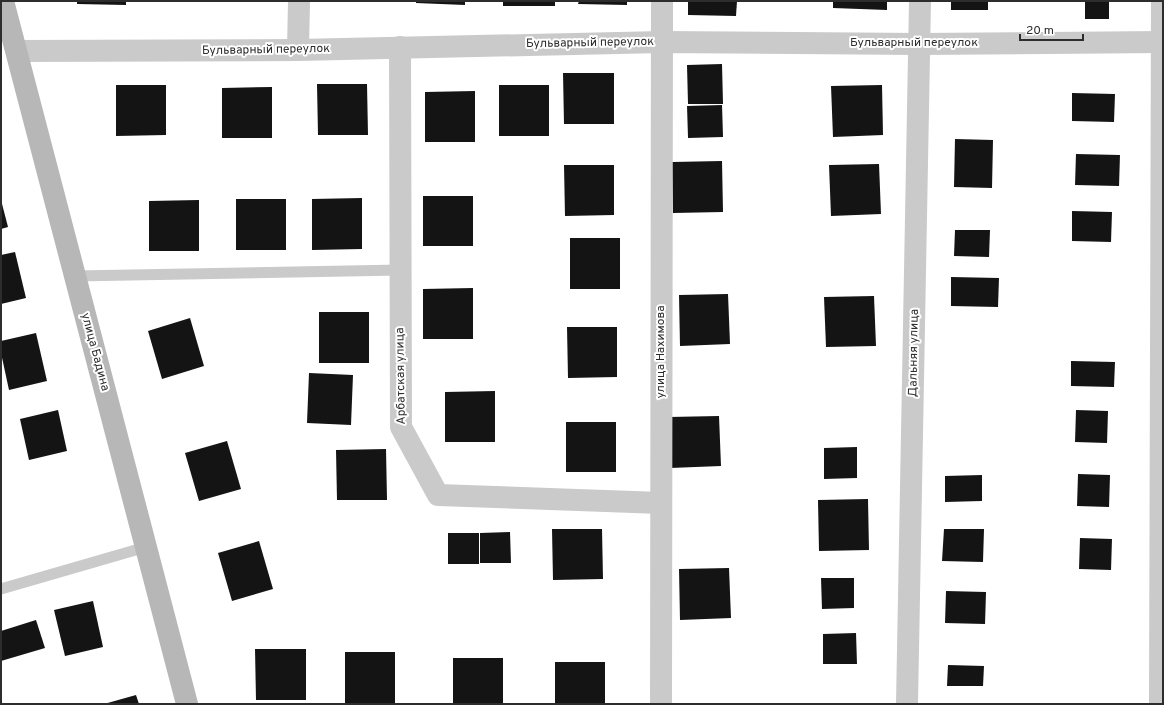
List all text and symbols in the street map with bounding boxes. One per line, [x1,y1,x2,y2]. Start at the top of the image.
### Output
scale bar [1020,16,1083,42]
text: 20 m [1026,23,1054,39]
street label: Бульварный переулок [526,34,654,52]
street label: Бульварный переулок [850,35,978,51]
street label: Бульварный переулок [202,41,330,59]
street label: улица Нахимова [653,305,669,399]
street label: Дальняя улица [905,309,923,397]
street label: улица Бадина [77,311,113,393]
street label: Арбатская улица [392,327,410,425]

